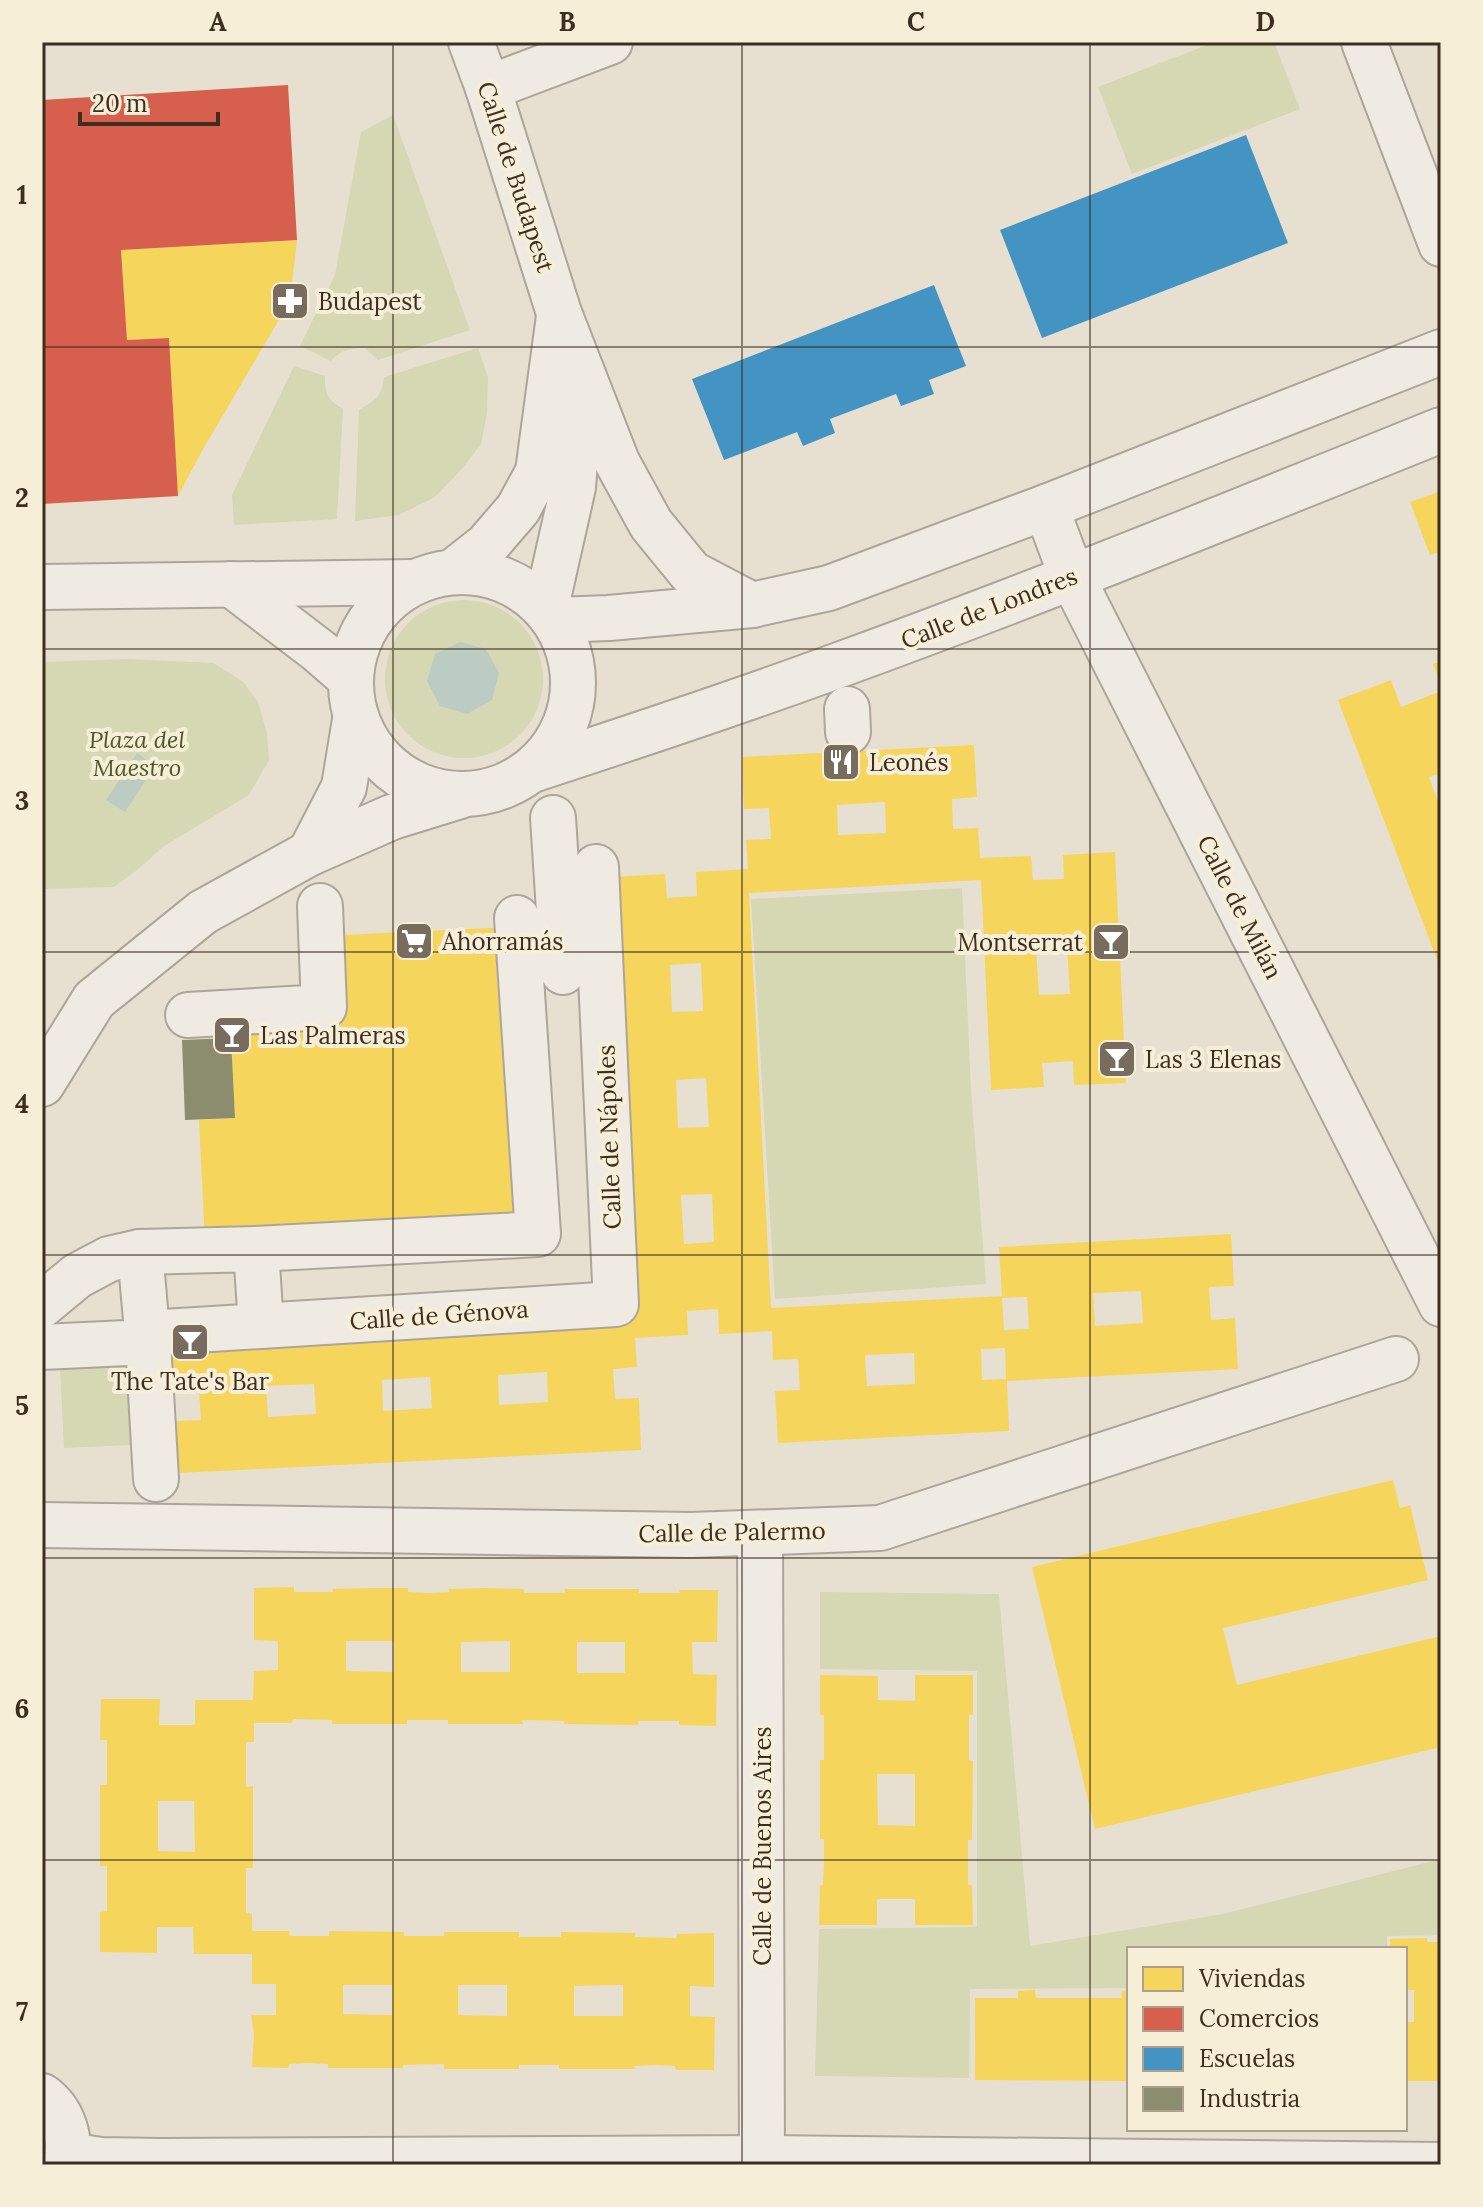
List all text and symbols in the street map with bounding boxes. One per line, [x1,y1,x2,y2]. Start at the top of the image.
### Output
text: A [209,5,227,38]
text: B [558,5,576,38]
text: C [907,5,925,38]
text: D [1255,5,1275,38]
scale bar [80,76,218,126]
street label: Calle de Budapest [471,78,562,277]
text: 20 m [92,88,148,119]
text: 1 [17,178,27,211]
pharmacy icon: Budapest [269,280,311,322]
place label: Budapest [318,286,422,317]
text: 2 [15,481,29,514]
street label: Calle de Londres [896,560,1082,656]
park label: Plaza del Maestro [89,724,186,783]
restaurant icon: Leonés [820,741,862,783]
place label: Leonés [869,747,949,778]
text: 3 [15,784,29,817]
street label: Calle de Milán [1190,830,1290,984]
supermarket icon: Ahorramás [393,920,435,962]
bar icon: Montserrat [1090,921,1132,963]
place label: Ahorramás [441,926,563,957]
place label: Montserrat [957,927,1084,958]
bar icon: Las Palmeras [211,1014,253,1056]
place label: Las Palmeras [260,1020,406,1051]
bar icon: Las 3 Elenas [1096,1038,1138,1080]
street label: Calle de Nápoles [590,1044,628,1230]
place label: Las 3 Elenas [1145,1044,1281,1075]
text: 4 [15,1087,29,1120]
street label: Calle de Génova [349,1293,529,1337]
bar icon: The Tate's Bar [169,1321,211,1363]
place label: The Tate's Bar [111,1366,270,1397]
text: 5 [15,1389,29,1422]
street label: Calle de Palermo [638,1515,826,1549]
text: 6 [15,1692,29,1725]
street label: Calle de Buenos Aires [747,1726,778,1966]
legend [1127,1947,1407,2131]
text: Viviendas [1198,1963,1305,1994]
text: 7 [16,1995,28,2028]
text: Comercios [1199,2003,1319,2034]
text: Escuelas [1199,2043,1295,2074]
text: Industria [1199,2083,1300,2114]

